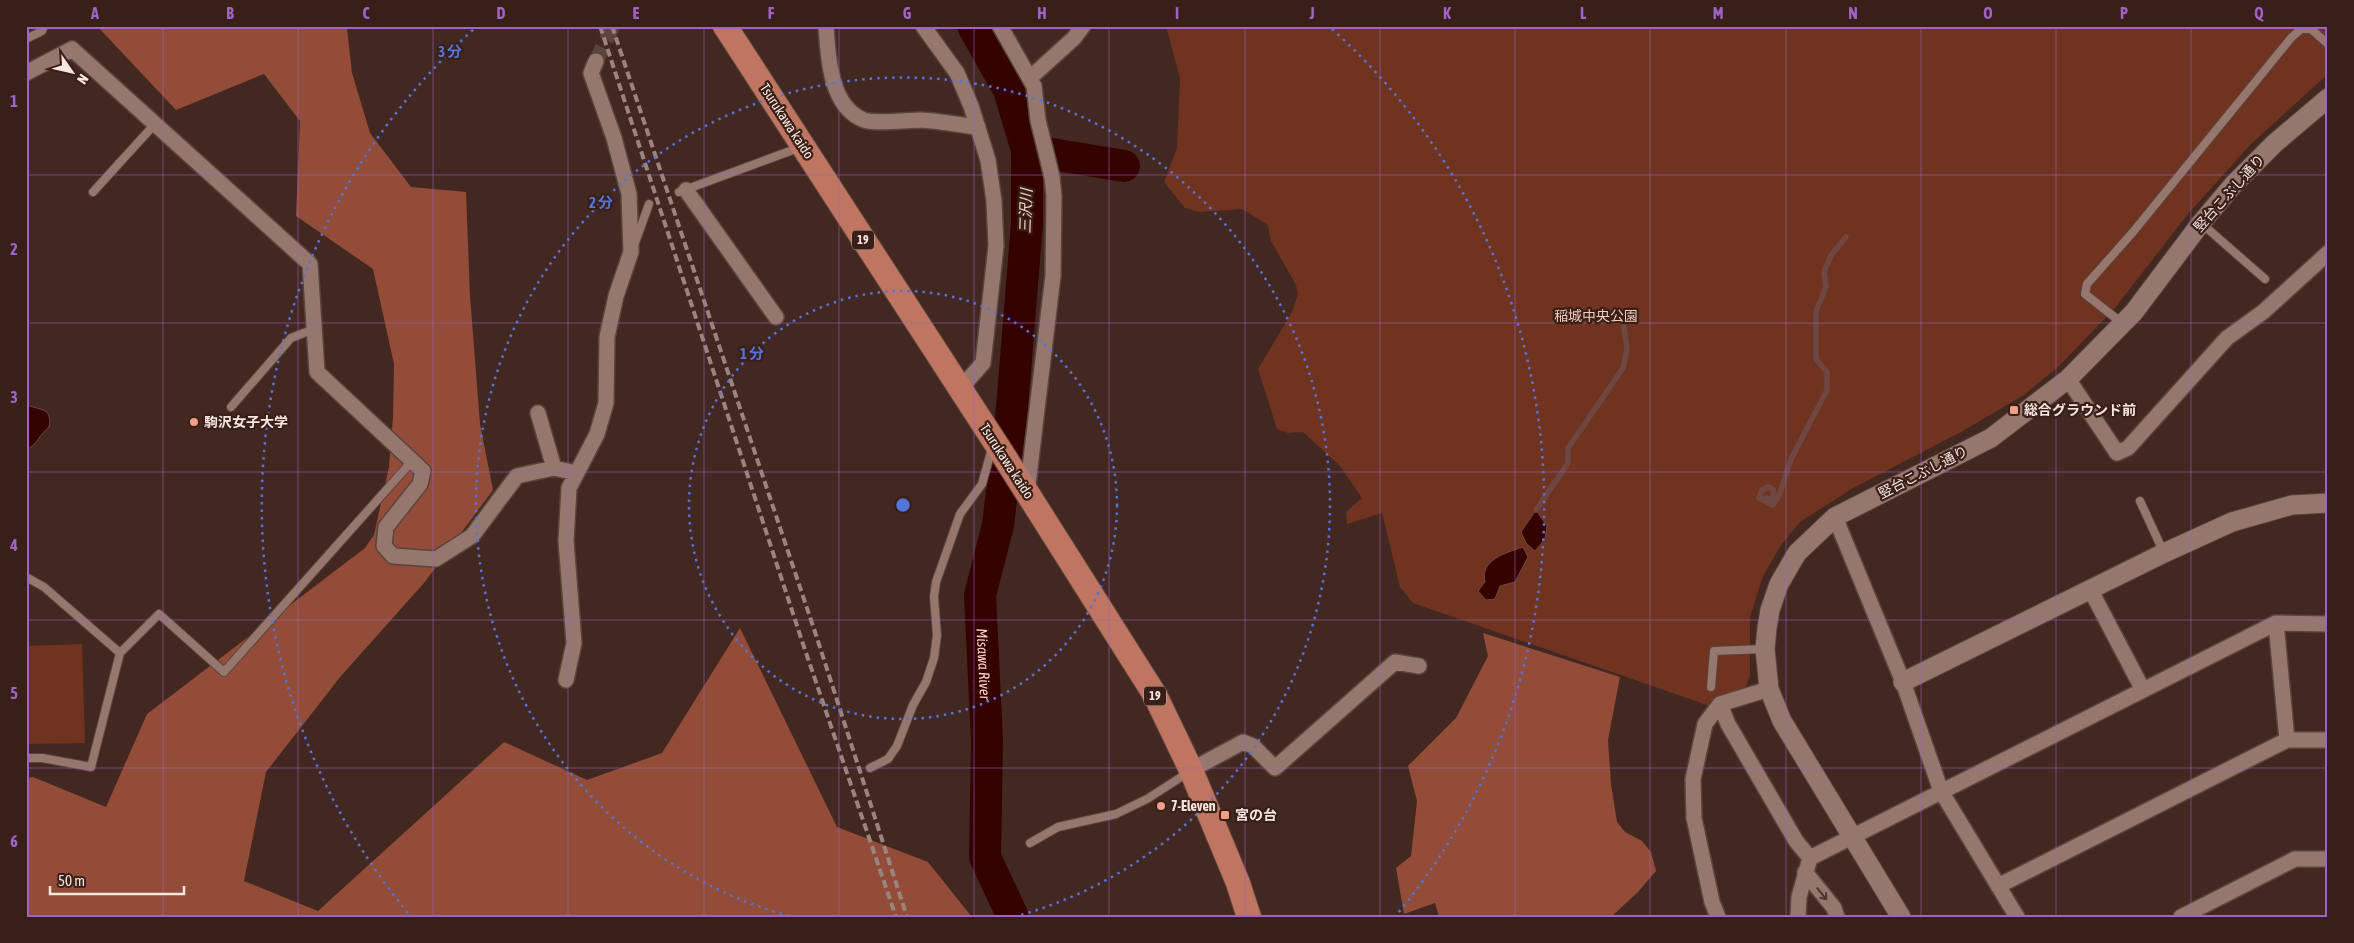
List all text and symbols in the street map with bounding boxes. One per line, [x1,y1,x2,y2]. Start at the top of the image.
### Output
text: A [90,4,99,22]
text: B [226,4,234,22]
text: C [362,4,370,22]
text: D [497,4,506,22]
text: E [633,4,640,22]
text: F [768,4,775,22]
text: G [903,4,912,22]
text: H [1037,4,1047,22]
text: I [1175,4,1179,22]
text: J [1308,4,1315,22]
text: K [1443,4,1451,22]
text: L [1580,4,1587,22]
text: M [1713,4,1723,22]
text: N [1848,4,1858,22]
text: O [1983,4,1993,22]
text: P [2120,4,2128,22]
text: Q [2254,4,2264,22]
text: 3 分 [438,43,462,60]
north arrow [48,48,98,98]
text: N [74,71,92,87]
street label: Tsurukawa kaido [757,80,817,162]
text: 1 [10,92,18,110]
street label: 竪台こぶし通り [2190,151,2268,235]
water label: 三沢川 [1016,186,1035,234]
text: 2 分 [589,194,613,211]
road number: 19 [852,230,874,250]
text: 2 [10,240,18,258]
park label: 稲城中央公園 [1554,308,1638,324]
text: 1 分 [740,345,764,362]
text: 3 [10,388,18,406]
place label: 総合グラウンド前 [2024,402,2136,418]
marker: 総合グラウンド前 [2008,404,2020,416]
place label: 駒沢女子大学 [204,414,288,430]
marker: 駒沢女子大学 [188,416,200,428]
street label: Tsurukawa kaido [977,420,1037,502]
street label: 竪台こぶし通り [1876,443,1970,501]
centre of rings [894,496,912,514]
text: 4 [9,536,18,554]
water label: Misawa River [974,628,994,701]
text: 5 [10,684,18,702]
road number: 19 [1144,686,1166,706]
place label: 7-Eleven [1171,798,1216,814]
marker: 7-Eleven [1155,800,1167,812]
place label: 宮の台 [1235,807,1277,823]
marker: 宮の台 [1219,809,1231,821]
text: 6 [10,832,18,850]
scale bar [50,863,184,895]
text: 50 m [58,872,85,889]
one-way arrow [1817,887,1828,900]

